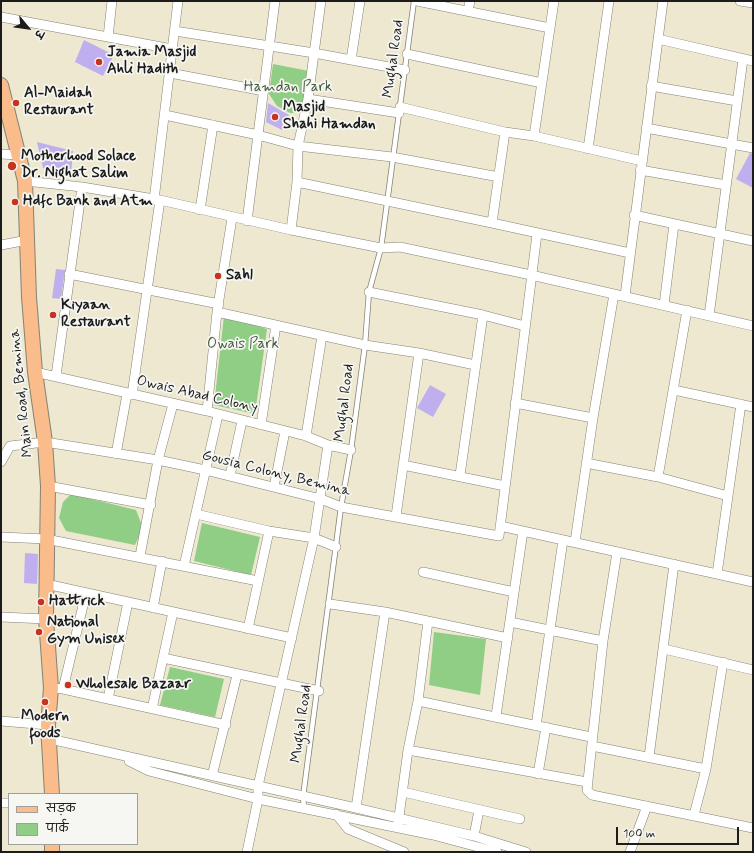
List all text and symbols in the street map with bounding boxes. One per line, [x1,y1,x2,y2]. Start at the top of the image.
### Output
north arrow [8,8,48,48]
street label: Mughal Road [380,19,408,99]
text: उ [31,27,46,40]
place label: Jamia Masjid Ahli Hadith [107,44,196,79]
marker: Jamia Masjid Ahli Hadith [94,57,104,67]
park label: Hamdan Park [244,79,332,97]
place label: Al-Maidah Restaurant [24,85,94,120]
marker: Al-Maidah Restaurant [11,98,21,108]
place label: Masjid Shahi Hamdan [283,99,376,134]
marker: Masjid Shahi Hamdan [270,112,280,122]
place label: Motherhood Solace Dr. Nighat Salim [21,148,136,183]
marker: Motherhood Solace Dr. Nighat Salim [6,160,18,172]
place label: Hdfc Bank and Atm [23,193,153,211]
marker: Hdfc Bank and Atm [10,197,20,207]
place label: Sahl [226,267,253,285]
marker: Sahl [213,271,223,281]
place label: Kiyaan Restaurant [61,297,131,332]
marker: Kiyaan Restaurant [48,310,58,320]
street label: Main Road, Bemina [6,328,38,458]
park label: Owais Park [207,336,279,354]
street label: Mughal Road [331,363,359,443]
street label: Owais Abad Colony [135,372,259,418]
street label: Gousia Colony, Bemina [200,447,352,501]
place label: Hattrick [49,593,105,611]
marker: Hattrick [36,597,46,607]
place label: National Gym Unisex [47,614,125,649]
marker: National Gym Unisex [34,627,44,637]
place label: Wholesale Bazaar [76,676,191,694]
marker: Wholesale Bazaar [63,680,73,690]
street label: Mughal Road [288,684,316,764]
marker: Modern foods [40,697,50,707]
place label: Modern foods [21,708,69,743]
legend [8,793,138,845]
text: सड़क [46,801,76,817]
scale bar [618,819,741,845]
text: पार्क [46,821,69,837]
text: 100 m [623,826,655,842]

